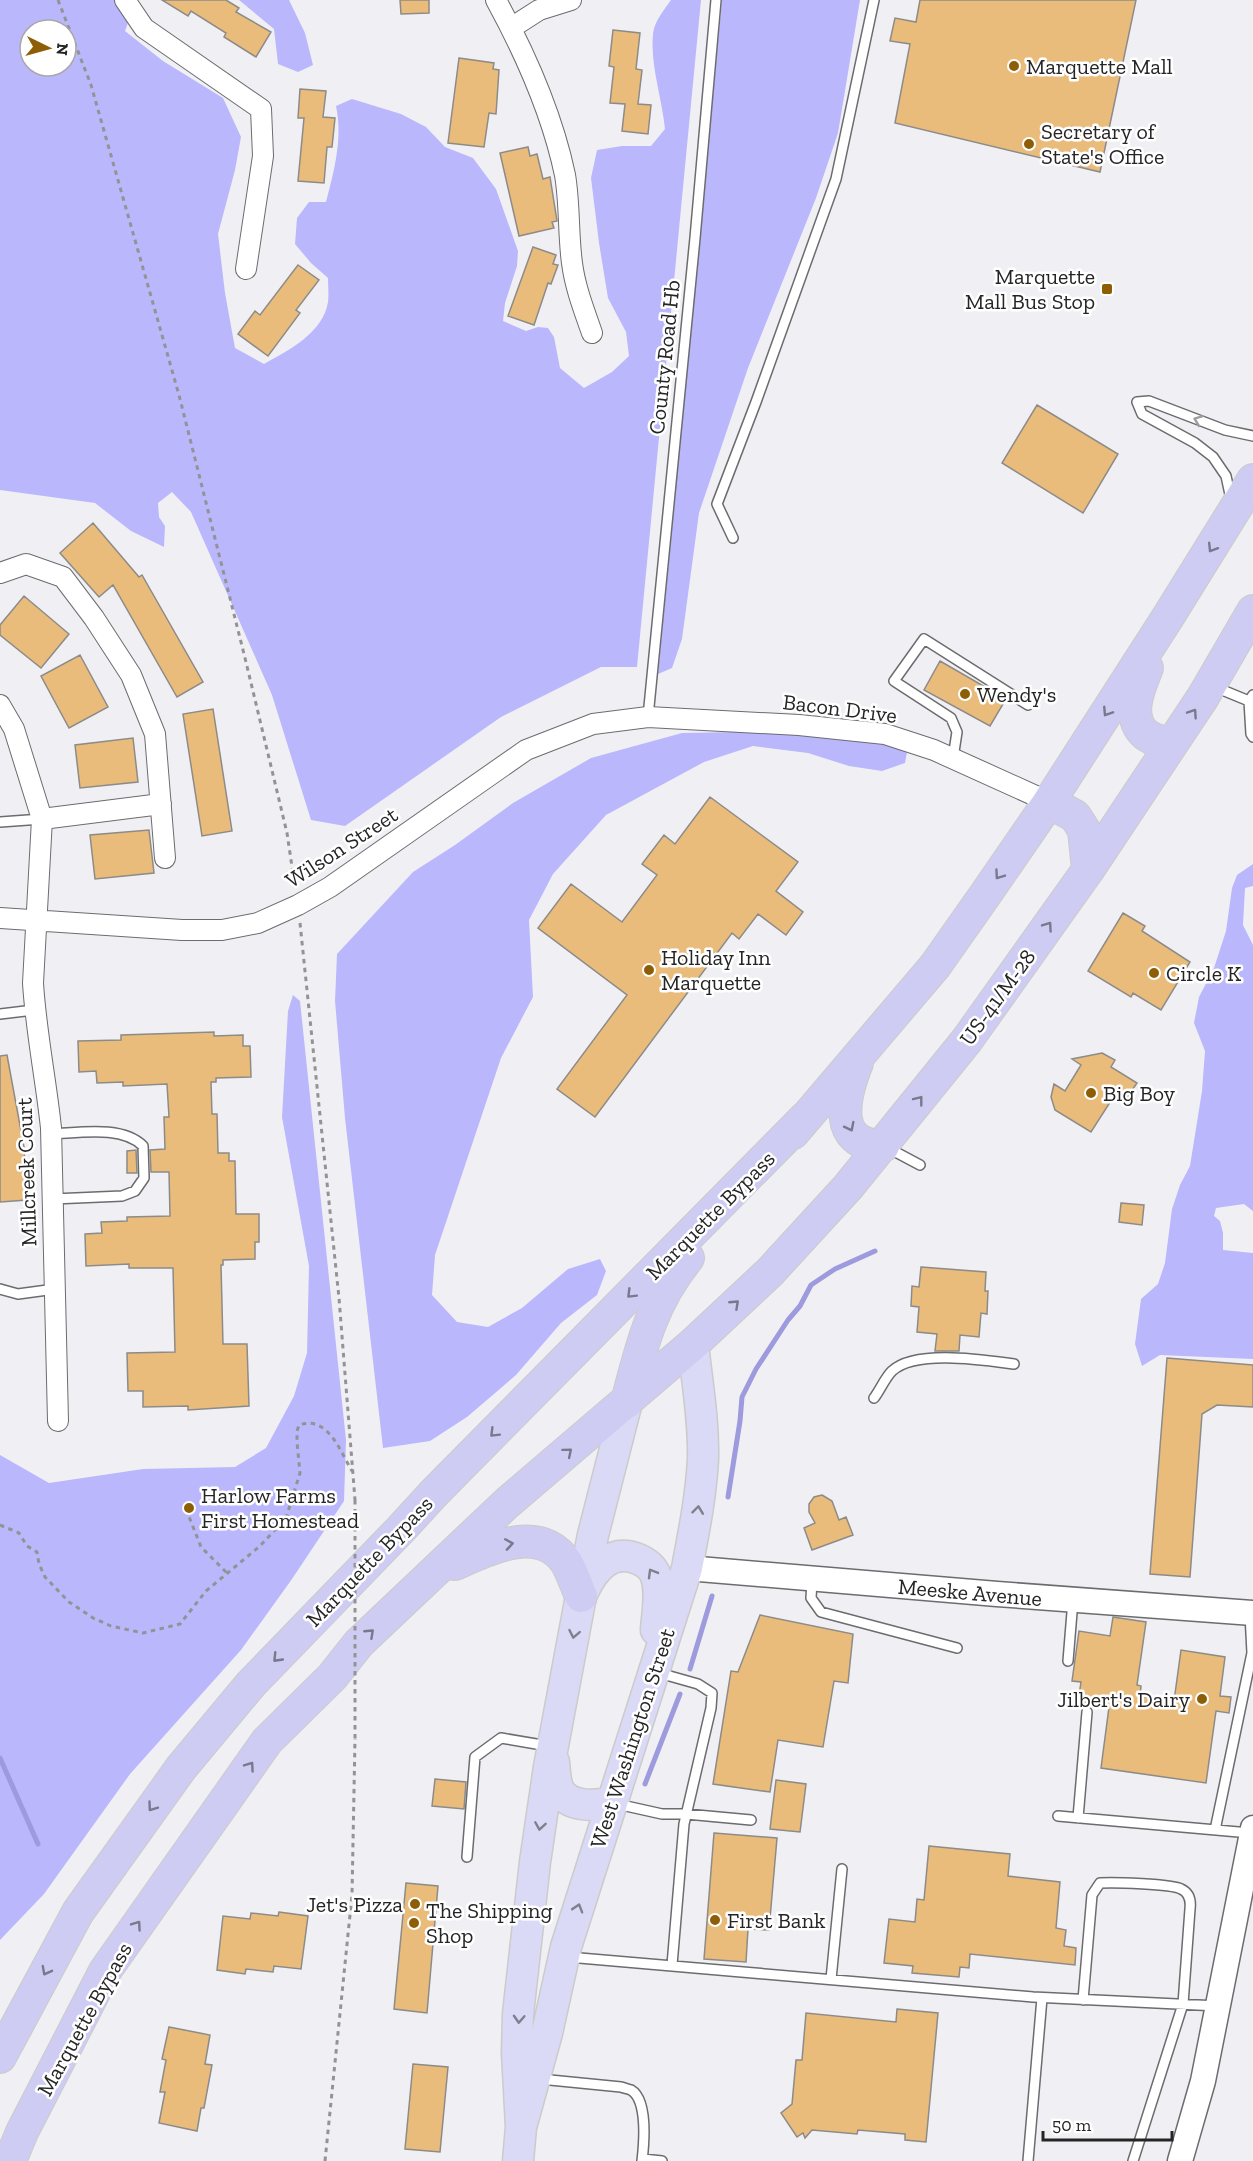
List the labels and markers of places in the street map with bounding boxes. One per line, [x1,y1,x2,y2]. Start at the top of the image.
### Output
place label: Marquette Mall [1026,53,1173,80]
marker: Marquette Mall [1007,59,1021,73]
place label: Secretary of State's Office [1041,118,1164,170]
marker: Secretary of State's Office [1022,137,1036,151]
place label: Marquette Mall Bus Stop [965,263,1095,315]
marker: Marquette Mall Bus Stop [1100,282,1114,296]
place label: Wendy's [977,681,1056,708]
marker: Wendy's [958,687,972,701]
place label: Holiday Inn Marquette [661,944,771,996]
place label: Circle K [1166,960,1241,987]
marker: Holiday Inn Marquette [642,963,656,977]
marker: Circle K [1147,966,1161,980]
place label: Big Boy [1103,1080,1176,1107]
marker: Big Boy [1084,1086,1098,1100]
place label: Harlow Farms First Homestead [201,1482,359,1534]
marker: Harlow Farms First Homestead [182,1501,196,1515]
place label: Jilbert's Dairy [1057,1686,1191,1713]
marker: Jilbert's Dairy [1195,1692,1209,1706]
place label: Jet's Pizza [306,1891,403,1918]
marker: Jet's Pizza [408,1897,422,1911]
place label: The Shipping Shop [426,1897,553,1949]
place label: First Bank [727,1907,826,1934]
marker: First Bank [708,1913,722,1927]
marker: The Shipping Shop [407,1916,421,1930]

